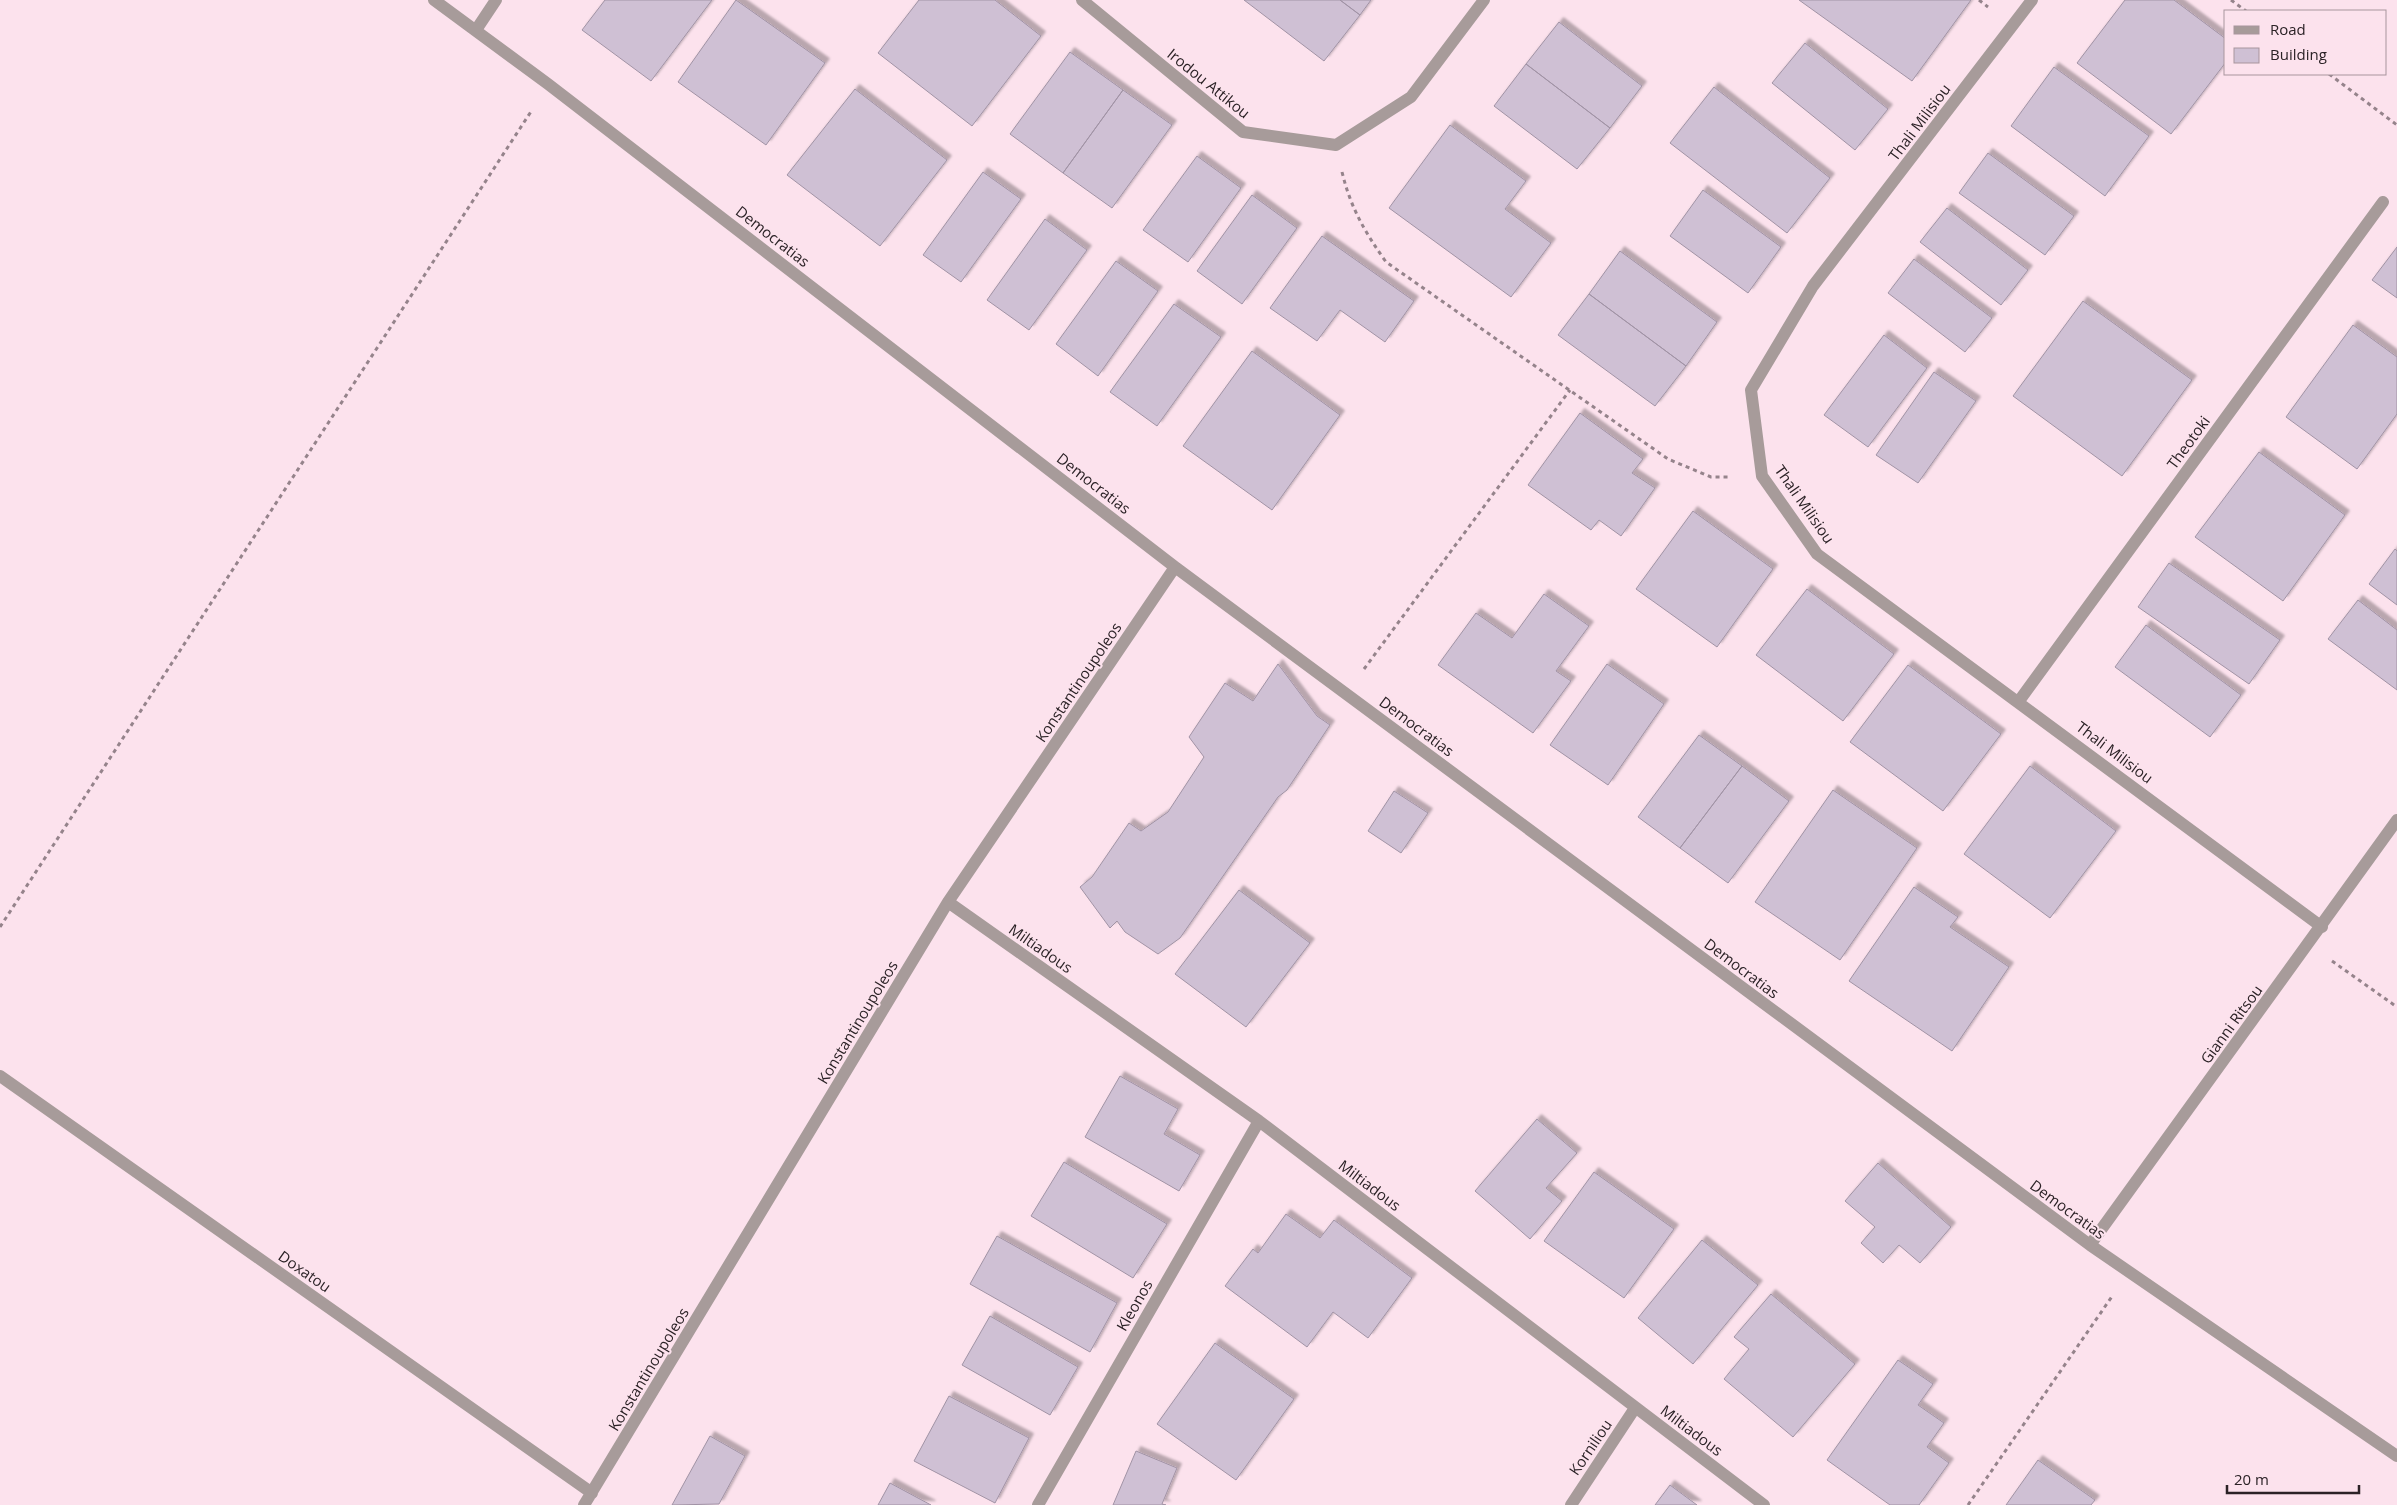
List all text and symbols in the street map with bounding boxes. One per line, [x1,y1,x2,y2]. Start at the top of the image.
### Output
legend [2224,10,2387,75]
text: Road [2270,19,2306,39]
street label: Irodou Attikou [1164,44,1254,122]
text: Building [2270,44,2327,64]
street label: Thali Milisiou [1884,80,1954,164]
street label: Democratias [732,201,814,271]
street label: Theotoki [2162,411,2214,473]
street label: Democratias [1053,448,1135,518]
street label: Thali Milisiou [1771,461,1839,547]
street label: Konstantinoupoleos [1030,618,1126,746]
street label: Democratias [1376,691,1458,761]
street label: Thali Milisiou [2073,717,2157,787]
street label: Miltiadous [1005,919,1077,977]
street label: Democratias [1701,933,1783,1003]
street label: Konstantinoupoleos [812,957,902,1087]
street label: Gianni Ritsou [2196,981,2266,1067]
street label: Miltiadous [1335,1155,1405,1215]
street label: Democratias [2026,1175,2110,1243]
street label: Doxatou [275,1246,335,1296]
street label: Kleonos [1111,1276,1157,1334]
street label: Konstantinoupoleos [603,1304,693,1434]
street label: Miltiadous [1657,1400,1727,1460]
street label: Korniliou [1564,1415,1616,1479]
scale bar [2227,1462,2360,1494]
text: 20 m [2234,1469,2269,1489]

